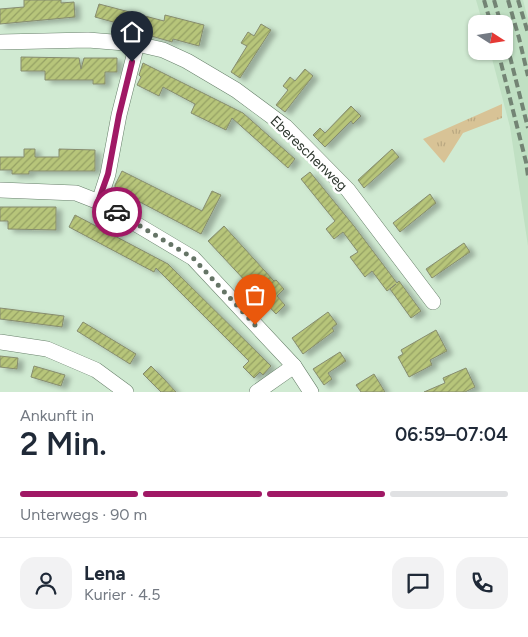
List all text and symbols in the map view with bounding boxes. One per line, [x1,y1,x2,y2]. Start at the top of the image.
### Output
pin [111,11,153,62]
north arrow [468,15,512,60]
map controls [468,15,513,60]
icon: home [118,18,146,46]
street label: Ebereschenweg [267,112,351,194]
courier [92,187,142,237]
icon: car [103,198,131,226]
pin [234,274,276,325]
icon: bag [241,281,269,309]
text: Ankunft in [20,406,94,425]
text: 06:59–07:04 [395,423,508,446]
text: 2 Min. [20,425,107,463]
text: Unterwegs · 90 m [20,505,147,524]
button: person [20,557,72,609]
button: chat [392,557,444,609]
button: phone [456,557,508,609]
text: Lena [84,562,126,585]
text: Kurier · 4.5 [84,585,160,604]

